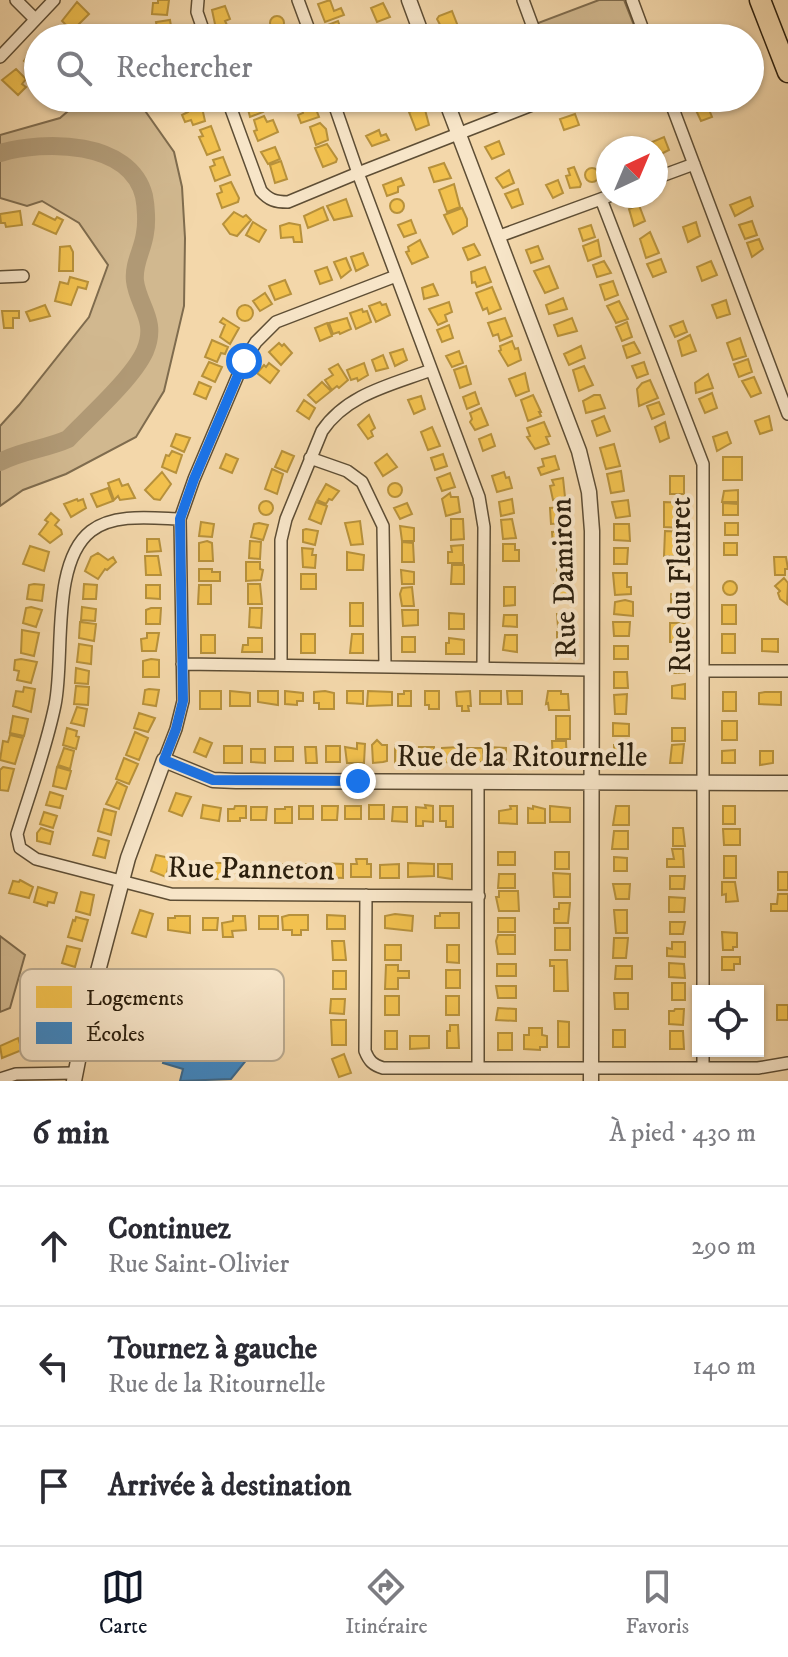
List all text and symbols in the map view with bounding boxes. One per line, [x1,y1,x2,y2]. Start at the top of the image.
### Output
search box [24,24,764,112]
icon: search [52,46,96,90]
text: Rechercher [116,50,252,87]
north arrow [596,136,668,208]
route start [226,343,262,379]
street label: Rue Damiron [543,497,586,659]
street label: Rue du Fleuret [663,497,700,673]
street label: Rue de la Ritournelle [396,739,648,776]
route end [340,763,376,799]
street label: Rue Panneton [167,850,335,889]
legend [20,969,284,1061]
text: Logements [86,985,184,1012]
map controls [692,985,764,1057]
button: locate [692,985,764,1057]
text: Écoles [86,1021,145,1048]
text: 6 min [32,1112,109,1154]
text: À pied · 430 m [609,1117,756,1150]
text: Continuez [108,1211,231,1248]
icon: ahead [32,1224,76,1268]
text: 290 m [691,1230,756,1263]
text: Rue Saint-Olivier [108,1248,289,1281]
text: Tournez à gauche [108,1331,317,1368]
icon: left [32,1344,76,1388]
text: 140 m [692,1350,756,1383]
text: Rue de la Ritournelle [108,1368,326,1401]
icon: arrive [32,1464,76,1508]
text: Arrivée à destination [108,1468,352,1505]
tab: Carte [99,1565,147,1640]
tab: Itinéraire [345,1565,428,1640]
tab: Favoris [626,1565,689,1640]

